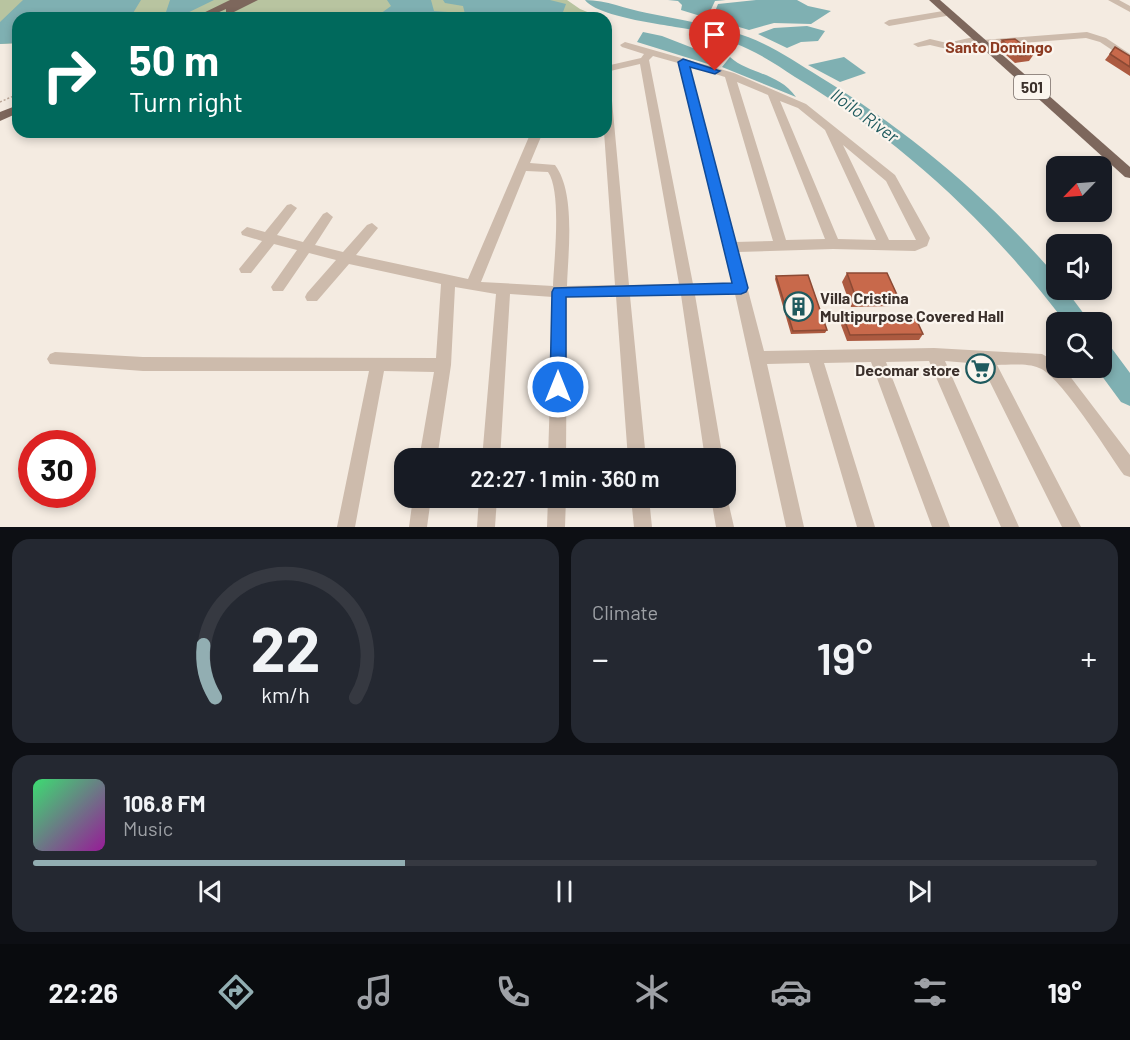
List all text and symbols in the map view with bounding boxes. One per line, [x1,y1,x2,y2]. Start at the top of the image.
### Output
pin [689,9,740,71]
icon: arrive [698,18,731,51]
text: 50 m [129,34,219,84]
icon: right [30,36,108,114]
district label: Santo Domingo [945,37,1053,56]
road number: 501 [1014,75,1050,99]
water label: Iloilo River [827,83,904,147]
text: Turn right [129,85,243,117]
north arrow [1046,156,1112,222]
map controls [1046,156,1112,378]
button: sound [1046,234,1112,300]
place label: Villa Cristina Multipurpose Covered Hall [820,288,1004,325]
building icon: Villa Cristina Multipurpose Covered Hall [783,290,815,322]
button: search [1046,312,1112,378]
supermarket icon: Decomar store [965,353,997,385]
position arrow [526,355,590,419]
place label: Decomar store [855,360,960,379]
speed limit sign: 30 [18,430,96,508]
text: 22:27 · 1 min · 360 m [471,465,659,491]
text: Climate [592,600,658,624]
text: 22 [251,610,320,684]
text: 19° [816,630,873,684]
text: − [592,638,609,678]
text: + [1081,638,1097,678]
text: km/h [261,682,310,707]
text: 106.8 FM [123,790,205,816]
text: Music [123,816,173,840]
icon: previous [194,875,227,908]
icon: pause [548,875,581,908]
icon: next [903,875,936,908]
icon: directions [215,971,257,1013]
icon: music [354,971,396,1013]
icon: phone [492,971,534,1013]
icon: climate [631,971,673,1013]
icon: car [770,971,812,1013]
icon: filters [909,971,951,1013]
text: 22:26 [48,976,118,1008]
text: 19° [1048,976,1082,1008]

